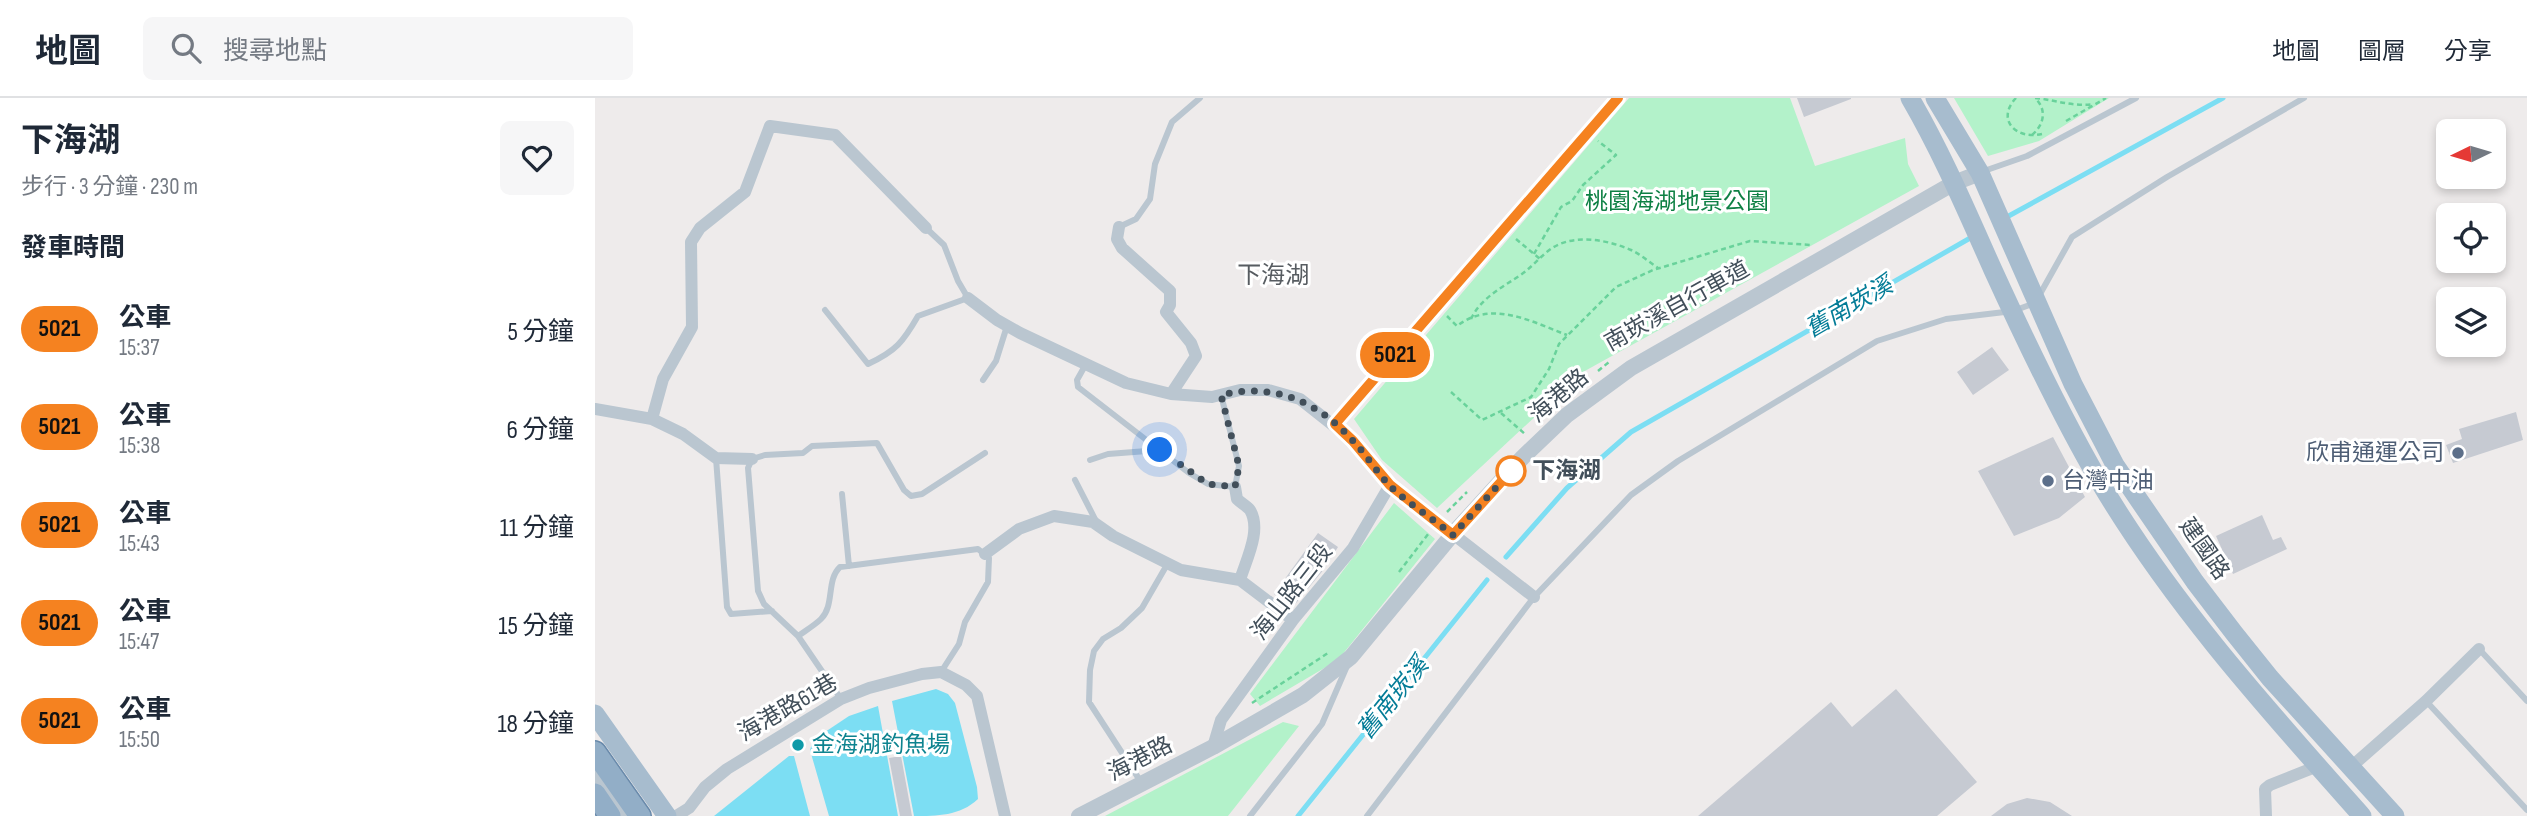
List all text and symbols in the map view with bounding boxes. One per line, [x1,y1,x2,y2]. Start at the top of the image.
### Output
search box [143,17,633,80]
icon: search [167,29,205,67]
text: 地圖 [35,32,101,72]
text: 搜尋地點 [223,36,327,67]
text: 地圖 [2272,37,2320,66]
text: 圖層 [2358,37,2406,66]
text: 分享 [2444,37,2492,66]
north arrow [2436,119,2506,189]
map controls [2436,119,2506,357]
text: 下海湖 [21,121,120,161]
button: heart [500,121,574,195]
text: 步行 · 3 分鐘 · 230 m [21,173,198,201]
park label: 桃園海湖地景公園 [1585,188,1769,216]
button: locate [2436,203,2506,273]
text: 發車時間 [21,233,125,264]
street label: 南崁溪自行車道 [1600,255,1754,357]
district label: 下海湖 [1237,261,1309,290]
water label: 舊南崁溪 [1800,269,1900,344]
button: layers [2436,287,2506,357]
text: 公車 [119,303,171,334]
text: 5021 [39,314,80,343]
text: 5 分鐘 [507,317,574,348]
line badge: 5021 [1346,332,1444,378]
text: 15:37 [119,334,159,362]
text: 5021 [1374,340,1416,369]
street label: 海港路 [1524,363,1594,429]
text: 公車 [119,401,171,432]
text: 5021 [39,412,80,441]
text: 6 分鐘 [506,415,574,446]
text: 15:38 [119,432,160,460]
your location [1142,432,1177,467]
place label: 欣甫通運公司 [2306,439,2444,467]
marker: 欣甫通運公司 [2450,445,2466,461]
marker: 下海湖 [1496,456,1526,486]
place label: 下海湖 [1532,457,1601,485]
place label: 台灣中油 [2062,467,2154,495]
marker: 台灣中油 [2040,473,2056,489]
text: 公車 [119,499,171,530]
text: 5021 [39,510,80,539]
text: 11 分鐘 [500,513,574,544]
street label: 建國路 [2173,513,2235,585]
text: 15:43 [119,530,160,558]
street label: 海山路三段 [1246,538,1338,646]
text: 公車 [119,597,171,628]
text: 5021 [39,608,80,637]
text: 15 分鐘 [498,611,574,642]
text: 15:47 [119,628,159,656]
water label: 舊南崁溪 [1352,649,1436,744]
street label: 海港路61巷 [733,668,843,748]
text: 公車 [119,695,171,726]
text: 5021 [39,706,80,735]
text: 18 分鐘 [497,709,574,740]
text: 15:50 [119,726,160,754]
place label: 金海湖釣魚場 [812,731,950,759]
street label: 海港路 [1103,731,1177,787]
marker: 金海湖釣魚場 [790,737,806,753]

